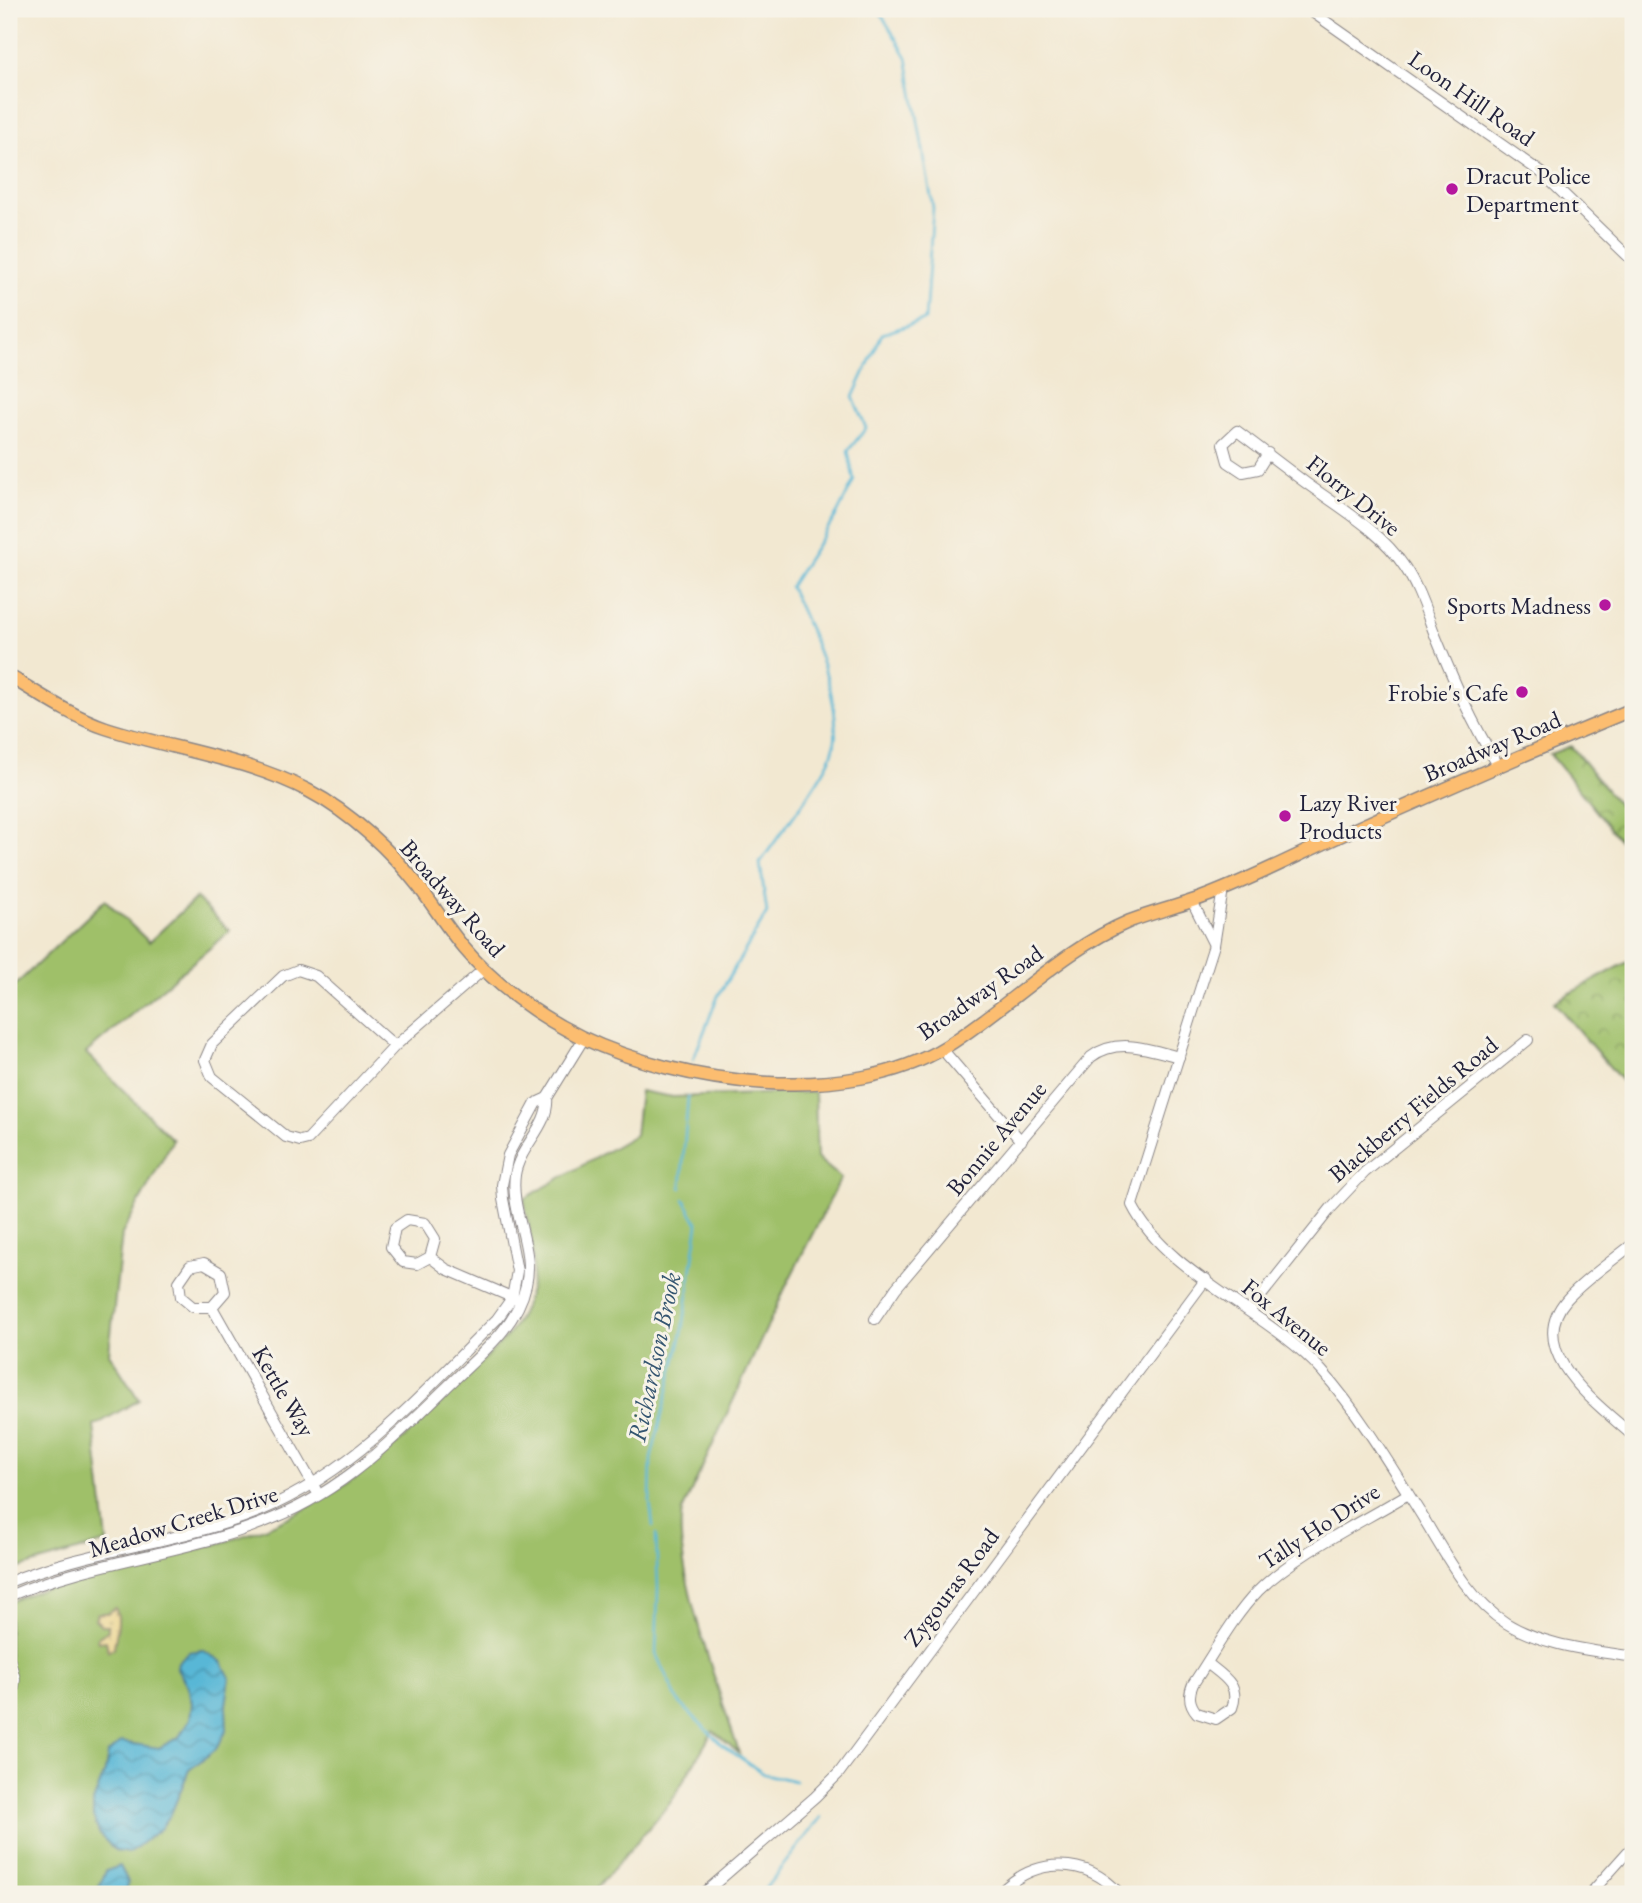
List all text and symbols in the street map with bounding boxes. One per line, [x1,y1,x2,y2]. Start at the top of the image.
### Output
street label: Loon Hill Road [1403,43,1542,153]
place label: Dracut Police Department [1466,160,1590,219]
marker: Dracut Police Department [1444,181,1460,197]
street label: Florry Drive [1301,448,1407,542]
place label: Sports Madness [1447,590,1591,621]
marker: Sports Madness [1597,597,1613,613]
place label: Frobie's Cafe [1388,677,1508,708]
marker: Frobie's Cafe [1514,684,1530,700]
street label: Broadway Road [1419,703,1566,789]
place label: Lazy River Products [1299,787,1397,846]
marker: Lazy River Products [1277,808,1293,824]
street label: Broadway Road [393,833,513,964]
street label: Broadway Road [911,937,1049,1047]
street label: Blackberry Fields Road [1322,1029,1505,1189]
street label: Bonnie Avenue [939,1074,1053,1202]
water label: Richardson Brook [619,1269,689,1445]
street label: Fox Avenue [1236,1271,1338,1363]
street label: Kettle Way [246,1340,323,1443]
street label: Tally Ho Drive [1253,1476,1385,1576]
street label: Meadow Creek Drive [85,1478,281,1564]
street label: Zygouras Road [896,1521,1006,1652]

